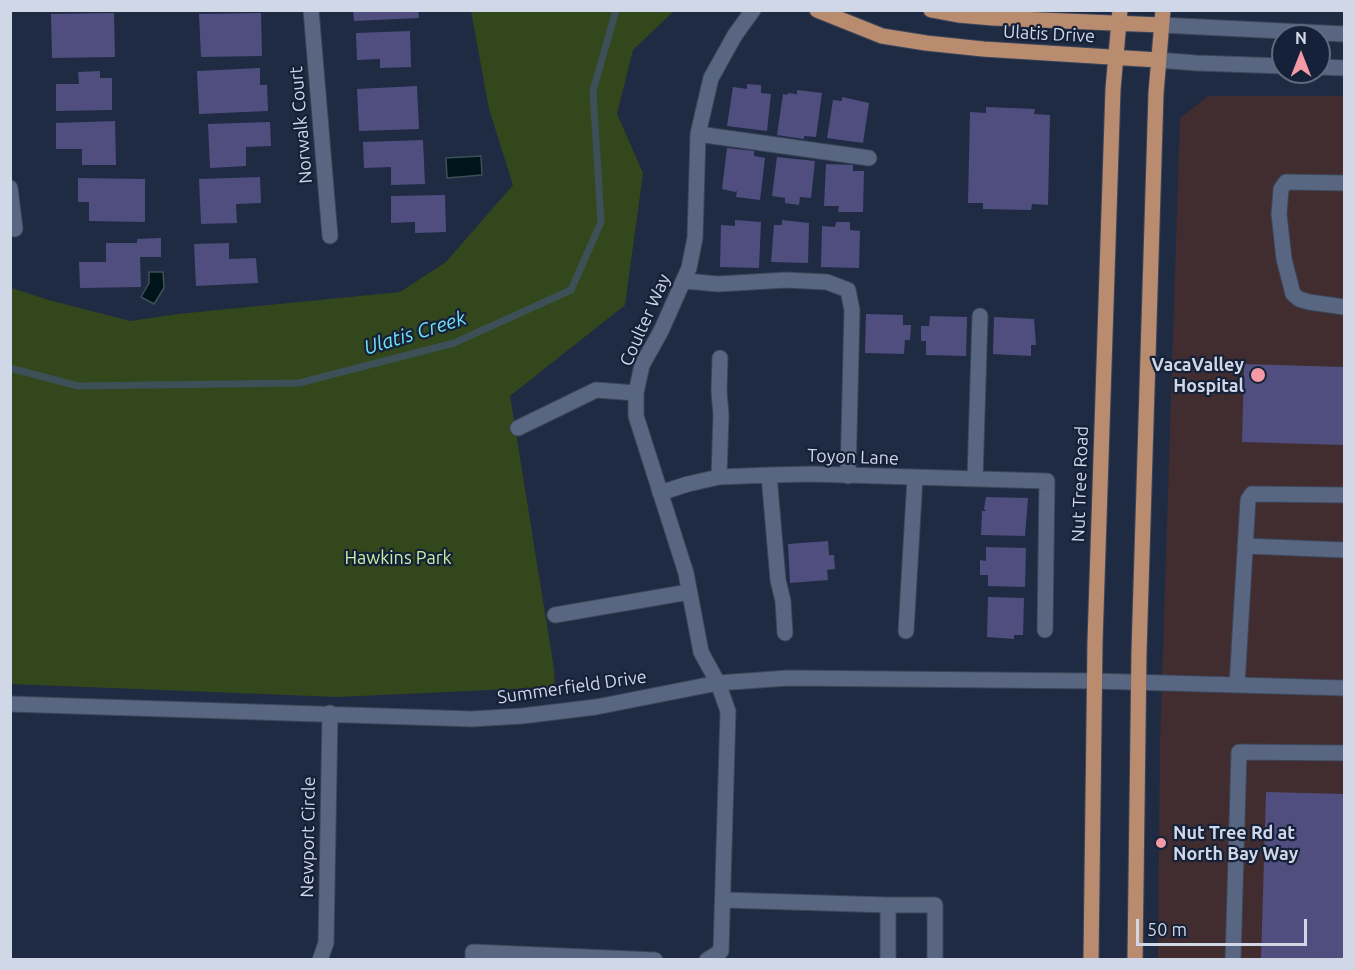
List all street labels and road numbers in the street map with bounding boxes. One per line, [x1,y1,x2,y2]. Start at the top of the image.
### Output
street label: Ulatis Drive [1002,21,1096,47]
street label: Norwalk Court [285,66,317,184]
street label: Coulter Way [615,271,675,369]
street label: Nut Tree Road [1067,426,1093,542]
street label: Toyon Lane [807,445,899,469]
street label: Summerfield Drive [496,666,648,708]
street label: Newport Circle [296,776,320,898]

